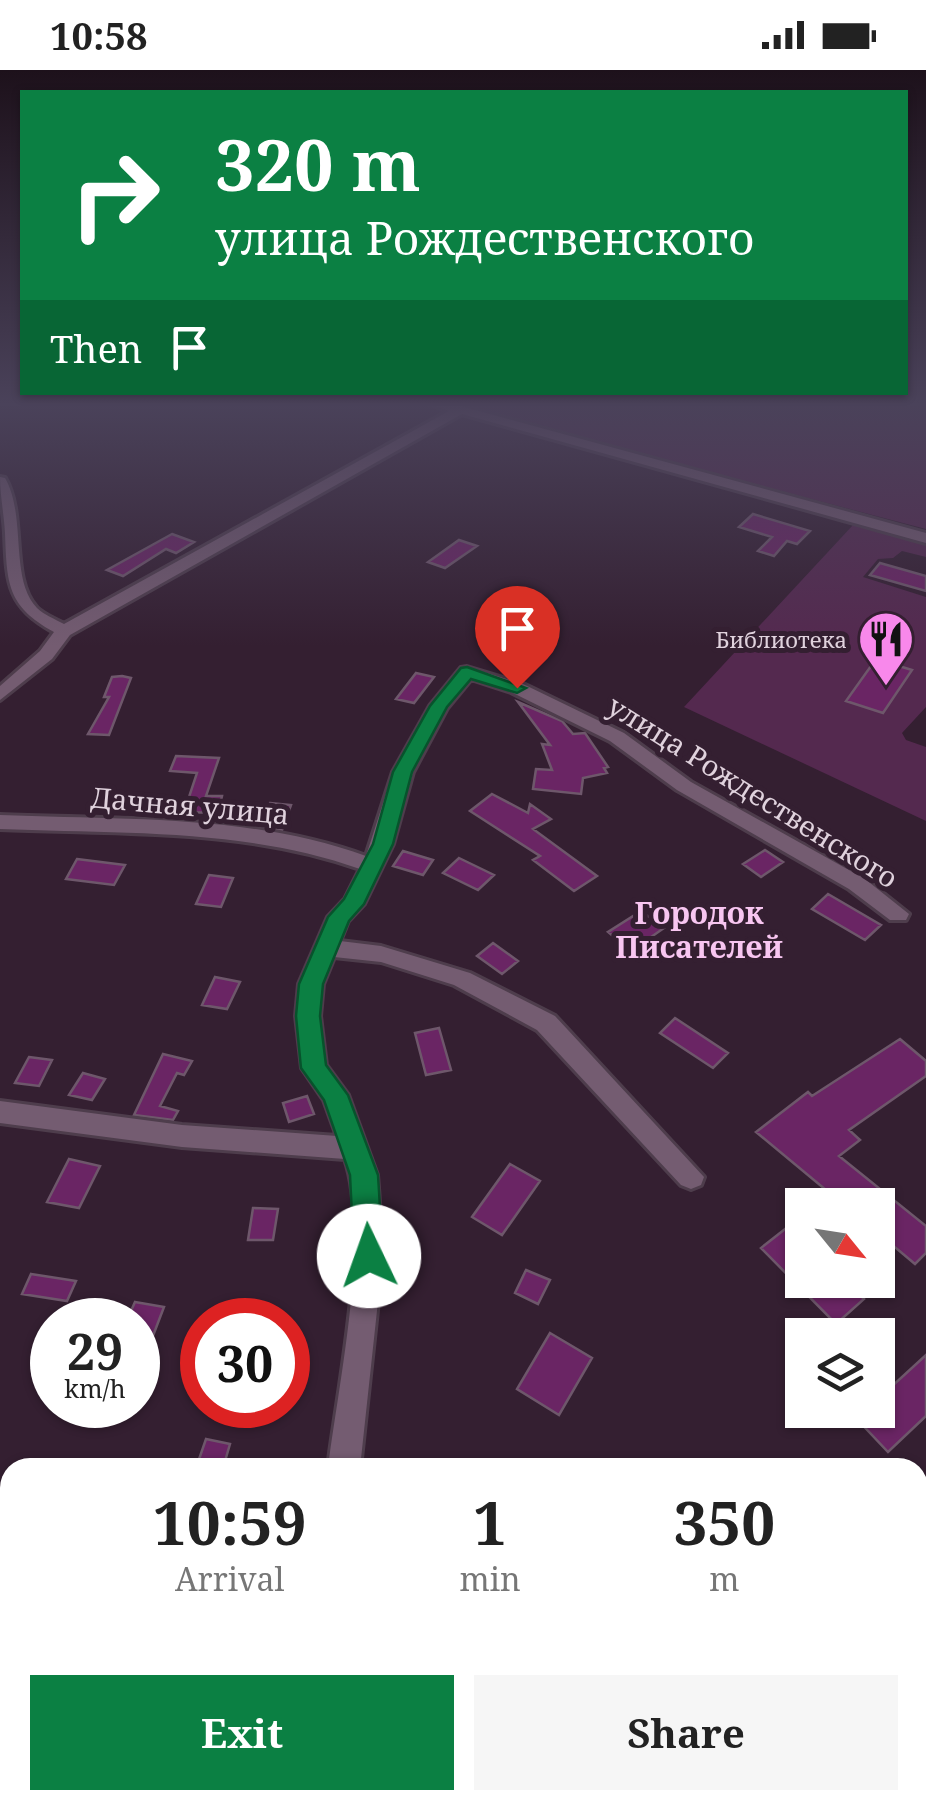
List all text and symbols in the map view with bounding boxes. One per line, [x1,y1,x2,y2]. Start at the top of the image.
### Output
text: 10:58 [50,9,147,61]
text: 320 m [215,116,421,212]
icon: right [50,130,180,260]
text: улица Рождественского [215,207,754,268]
icon: arrive [162,320,217,375]
text: Then [50,322,142,374]
pin [475,586,560,689]
icon: arrive [490,601,545,656]
restaurant icon: Библиотека [856,609,916,688]
place label: Библиотека [715,624,847,654]
street label: улица Рождественского [601,686,905,896]
street label: Дачная улица [89,777,291,833]
district label: Городок Писателей [615,892,783,967]
north arrow [785,1188,895,1298]
map controls [785,1188,895,1428]
position arrow [317,1204,421,1308]
speed limit sign: 30 [180,1298,310,1428]
text: 29 [67,1317,123,1385]
button: layers [785,1318,895,1428]
text: km/h [64,1371,126,1405]
text: 10:59 [153,1481,307,1563]
text: 1 [473,1481,507,1563]
text: 350 [673,1481,775,1563]
text: Arrival [175,1557,284,1600]
text: min [460,1557,521,1600]
text: m [709,1557,739,1600]
button: Exit [30,1675,454,1790]
button: Share [474,1675,898,1790]

